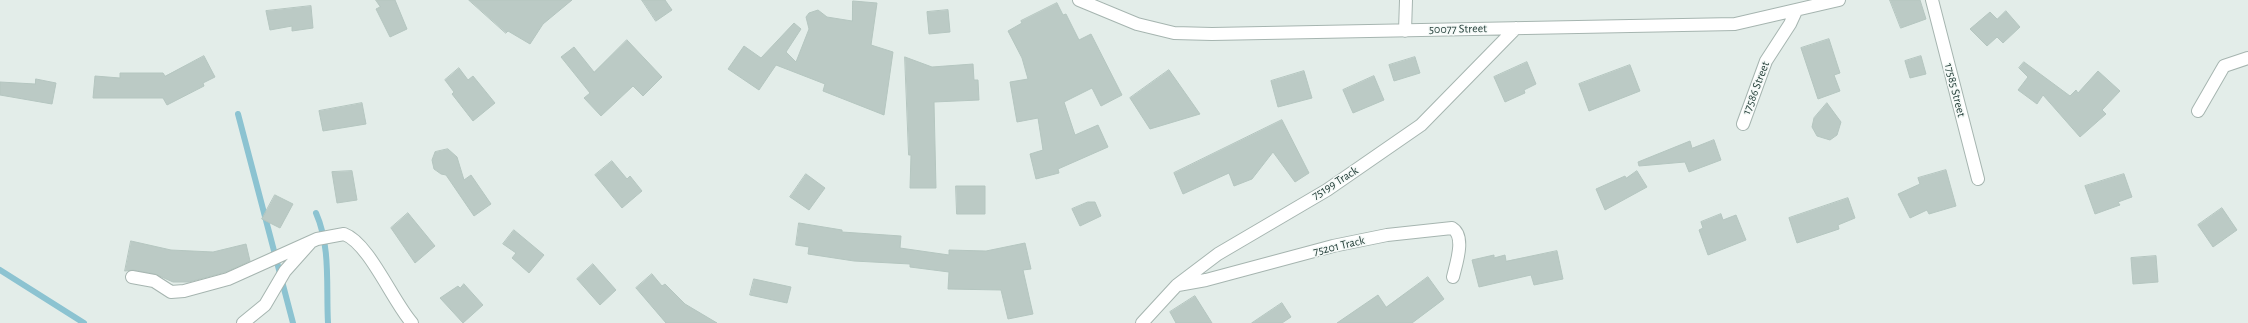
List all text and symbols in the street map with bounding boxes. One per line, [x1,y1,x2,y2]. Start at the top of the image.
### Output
street label: 50077 Street [1429,21,1487,37]
street label: 17586 Street [1739,59,1773,117]
street label: 17585 Street [1941,62,1969,118]
street label: 75199 Track [1309,163,1361,203]
street label: 75201 Track [1312,233,1366,259]

